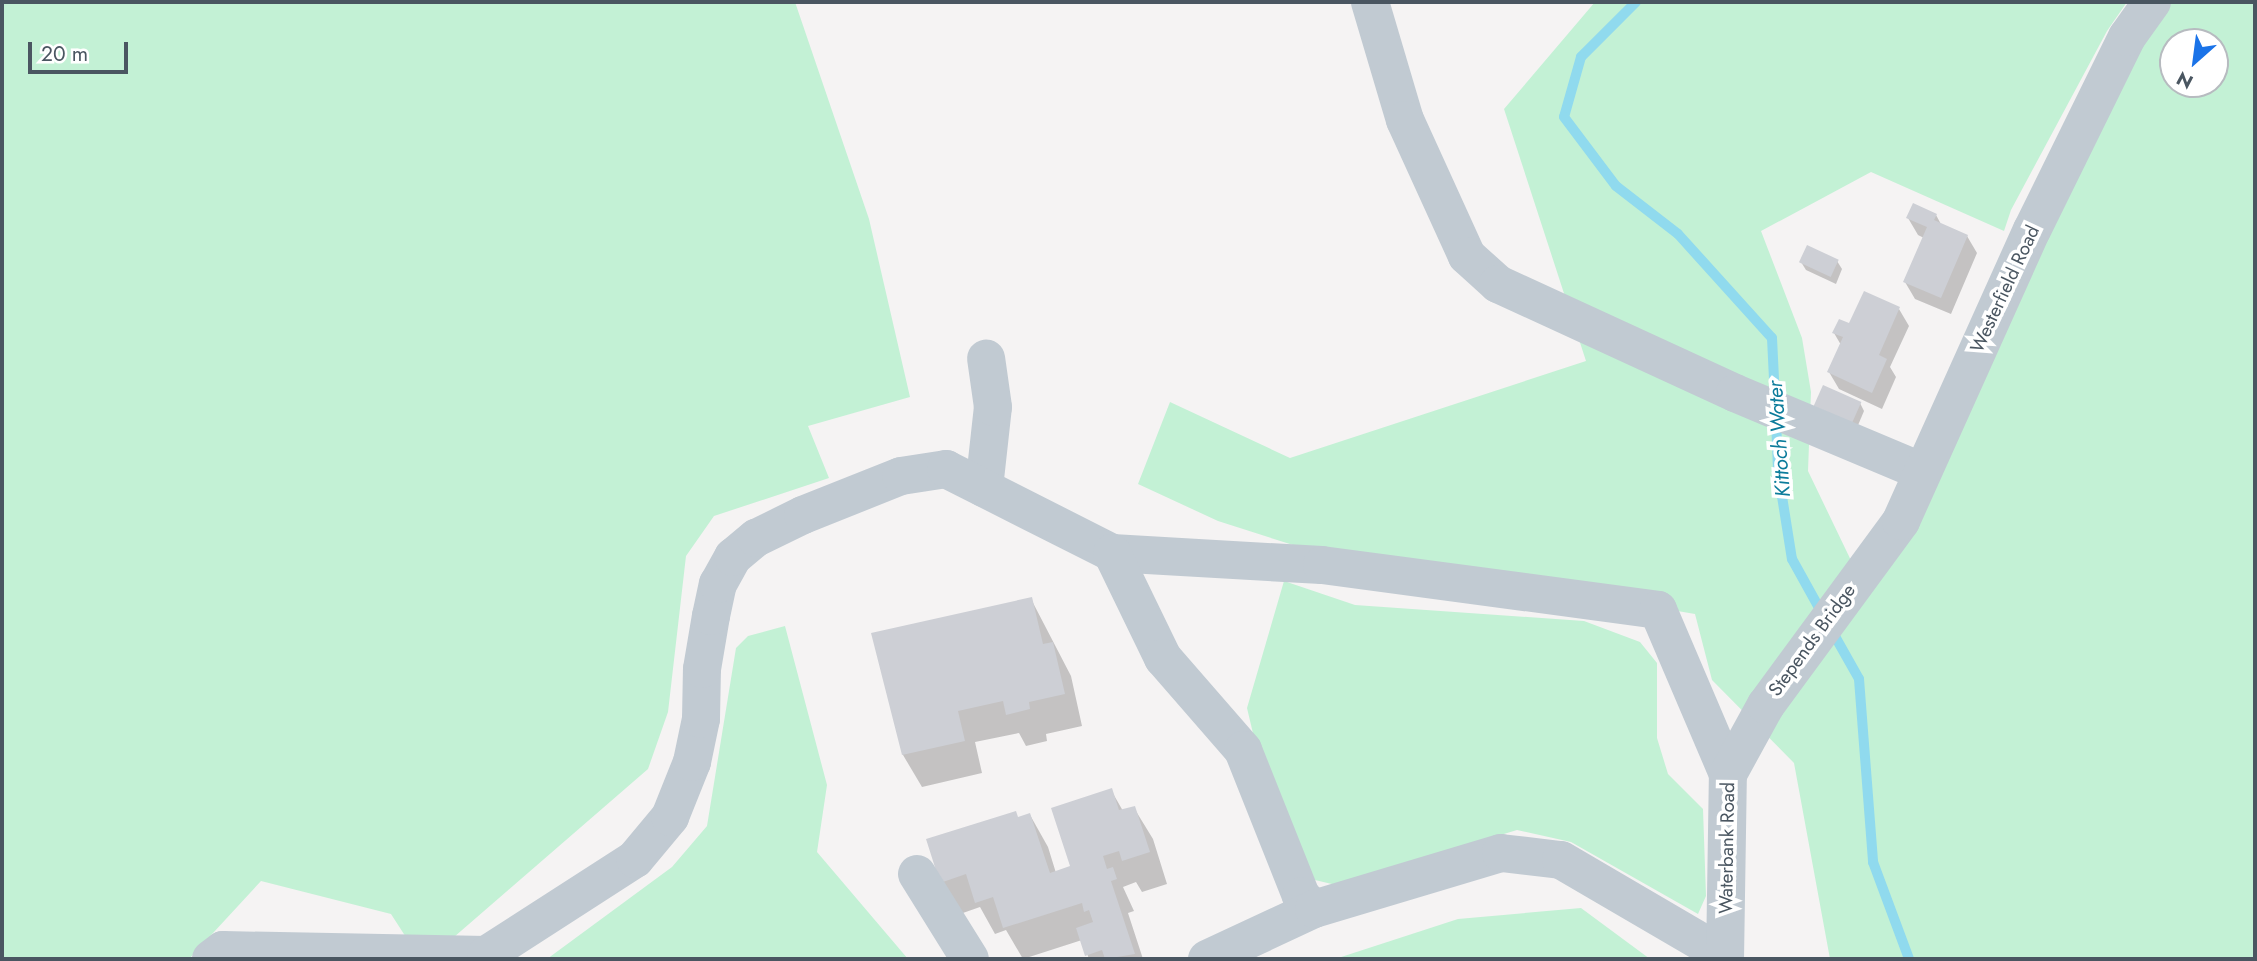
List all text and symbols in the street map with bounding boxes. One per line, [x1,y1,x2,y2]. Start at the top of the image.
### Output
scale bar [32,28,131,72]
north arrow [2159,28,2229,98]
text: 20 m [41,39,88,69]
text: N [2172,65,2198,96]
street label: Westerfield Road [1966,222,2044,356]
water label: Kittoch Water [1762,380,1796,498]
street label: Stepends Bridge [1764,579,1860,701]
street label: Waterbank Road [1714,782,1740,914]

